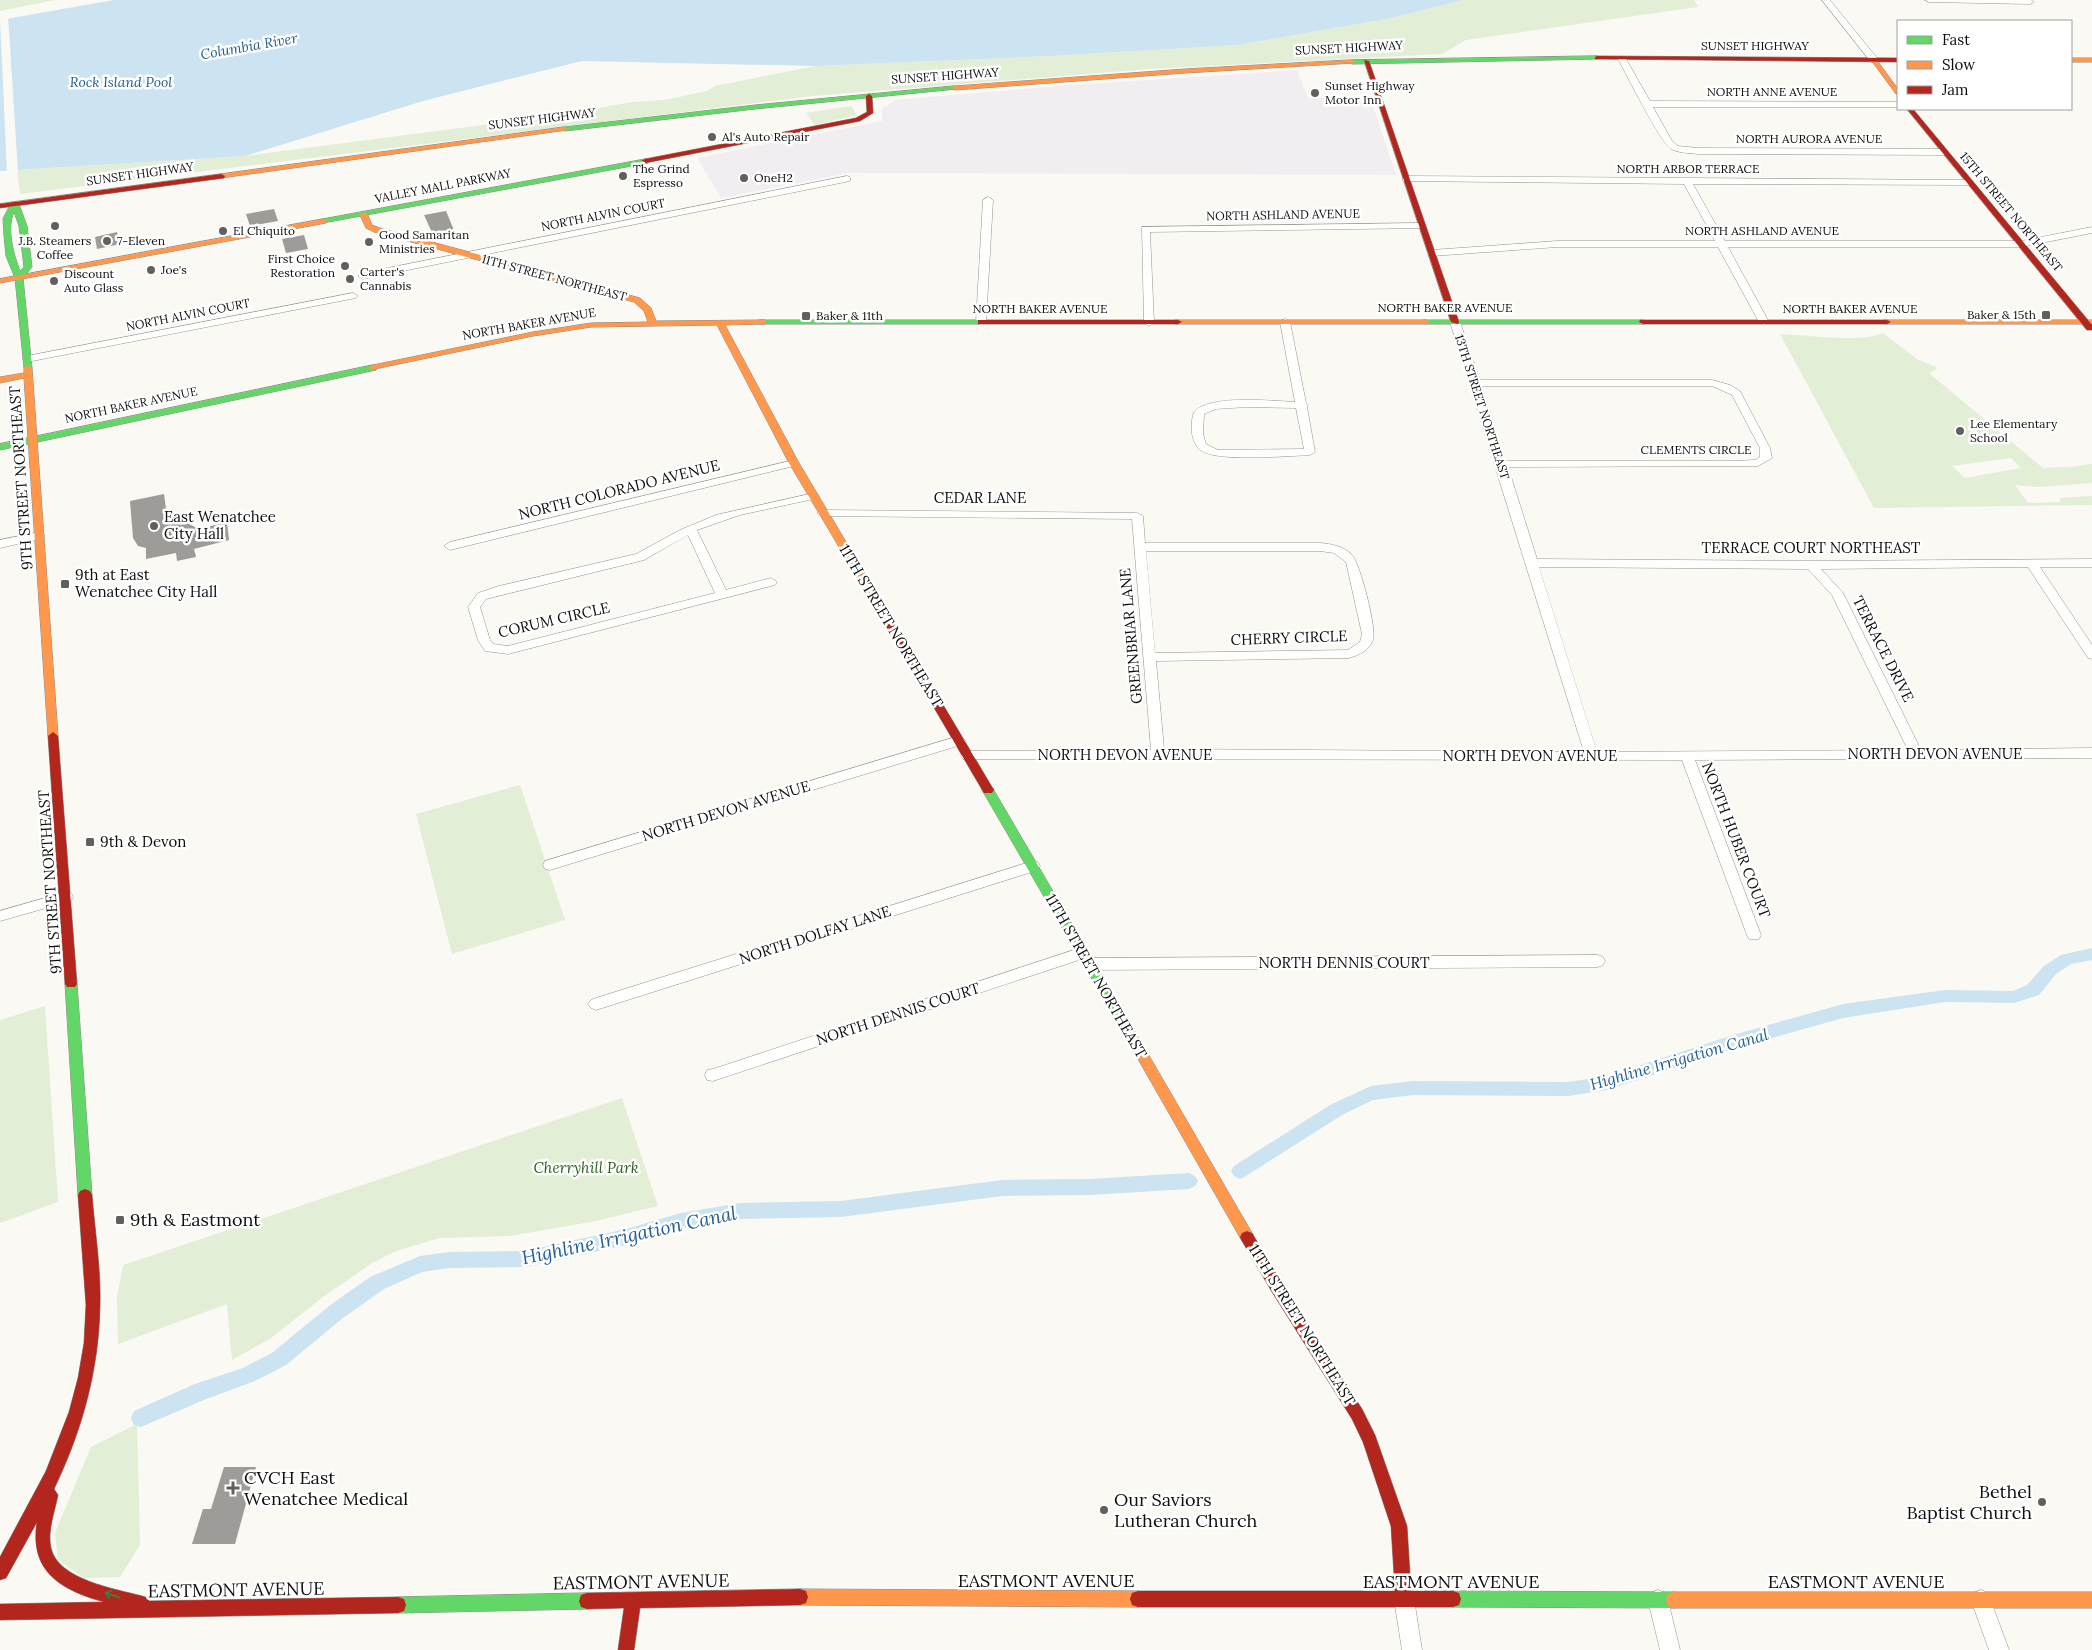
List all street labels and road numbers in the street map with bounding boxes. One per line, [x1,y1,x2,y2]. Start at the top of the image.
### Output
street label: SUNSET HIGHWAY [1295,37,1404,58]
street label: SUNSET HIGHWAY [1701,38,1809,53]
street label: SUNSET HIGHWAY [891,64,1000,87]
street label: NORTH ANNE AVENUE [1707,84,1837,99]
street label: SUNSET HIGHWAY [487,104,597,133]
street label: NORTH AURORA AVENUE [1736,131,1882,146]
street label: 15TH STREET NORTHEAST [1957,149,2066,275]
street label: SUNSET HIGHWAY [85,159,195,188]
street label: NORTH ARBOR TERRACE [1617,161,1759,176]
street label: VALLEY MALL PARKWAY [372,165,513,206]
street label: NORTH ALVIN COURT [540,195,667,234]
street label: NORTH ASHLAND AVENUE [1206,206,1360,223]
street label: NORTH ASHLAND AVENUE [1685,223,1839,238]
street label: 11TH STREET NORTHEAST [480,251,628,304]
street label: NORTH ALVIN COURT [125,295,252,334]
street label: NORTH BAKER AVENUE [1377,300,1513,315]
street label: NORTH BAKER AVENUE [972,301,1108,316]
street label: NORTH BAKER AVENUE [1782,301,1918,316]
street label: NORTH BAKER AVENUE [461,304,597,343]
street label: 13TH STREET NORTHEAST [1452,332,1513,482]
street label: NORTH BAKER AVENUE [63,383,199,426]
street label: 9TH STREET NORTHEAST [5,385,36,571]
street label: CLEMENTS CIRCLE [1641,442,1751,457]
street label: NORTH COLORADO AVENUE [516,455,721,524]
street label: CEDAR LANE [934,488,1026,507]
street label: TERRACE COURT NORTHEAST [1702,538,1921,557]
street label: 11TH STREET NORTHEAST [835,541,948,711]
street label: GREENBRIAR LANE [1115,567,1146,705]
street label: TERRACE DRIVE [1849,593,1918,705]
street label: CORUM CIRCLE [496,597,612,642]
street label: CHERRY CIRCLE [1230,626,1348,649]
street label: NORTH DEVON AVENUE [1848,744,2022,763]
street label: NORTH DEVON AVENUE [1038,745,1212,764]
street label: NORTH DEVON AVENUE [1443,746,1617,765]
street label: NORTH HUBER COURT [1698,759,1775,921]
street label: NORTH DEVON AVENUE [639,776,812,845]
street label: 9TH STREET NORTHEAST [34,789,65,975]
street label: 11TH STREET NORTHEAST [1042,890,1152,1062]
street label: NORTH DOLFAY LANE [737,901,893,968]
street label: NORTH DENNIS COURT [1258,953,1430,972]
street label: NORTH DENNIS COURT [814,978,983,1049]
street label: 11TH STREET NORTHEAST [1245,1241,1360,1409]
street label: EASTMONT AVENUE [552,1568,730,1595]
street label: EASTMONT AVENUE [958,1569,1134,1592]
street label: EASTMONT AVENUE [1363,1570,1539,1593]
street label: EASTMONT AVENUE [1768,1570,1944,1593]
street label: EASTMONT AVENUE [147,1576,325,1603]

